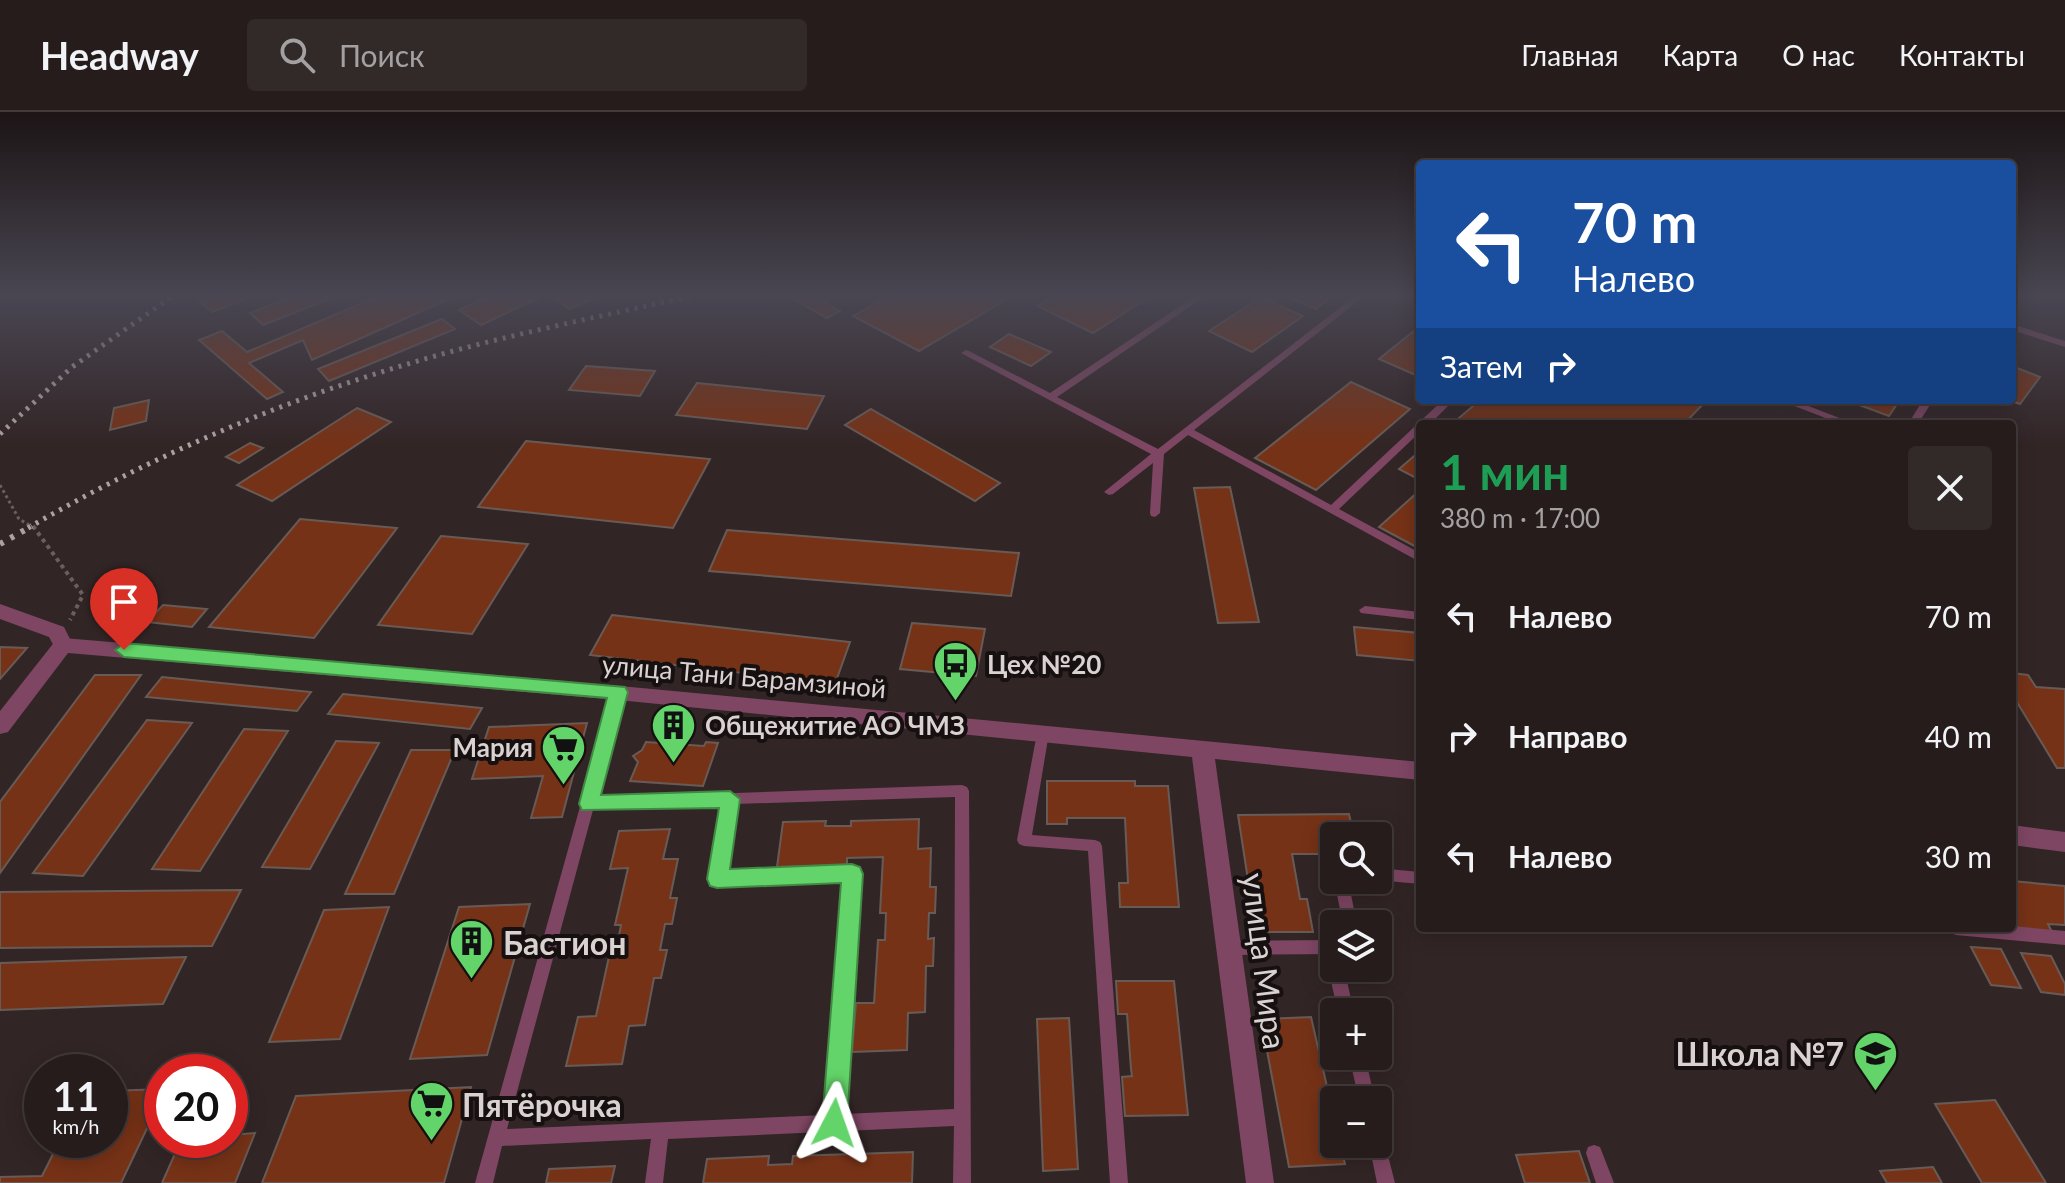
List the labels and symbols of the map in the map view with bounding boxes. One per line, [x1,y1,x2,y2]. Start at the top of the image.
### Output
pin [90,568,158,650]
bus stop icon: Цех №20 [932,640,980,703]
street label: улица Тани Барамзиной [601,648,887,704]
place label: Цех №20 [987,648,1101,680]
building icon: Общежитие АО ЧМЗ [650,701,698,764]
place label: Общежитие АО ЧМЗ [705,709,965,741]
supermarket icon: Мария [540,723,588,786]
place label: Мария [452,731,533,763]
street label: улица Мира [1235,871,1295,1051]
building icon: Бастион [448,918,496,981]
place label: Бастион [503,923,626,962]
school or university icon: Школа №7 [1851,1029,1899,1092]
place label: Школа №7 [1675,1034,1844,1073]
speed limit sign: 20 [144,1054,248,1158]
supermarket icon: Пятёрочка [407,1080,455,1143]
position arrow [792,1081,876,1165]
place label: Пятёрочка [462,1085,622,1124]

